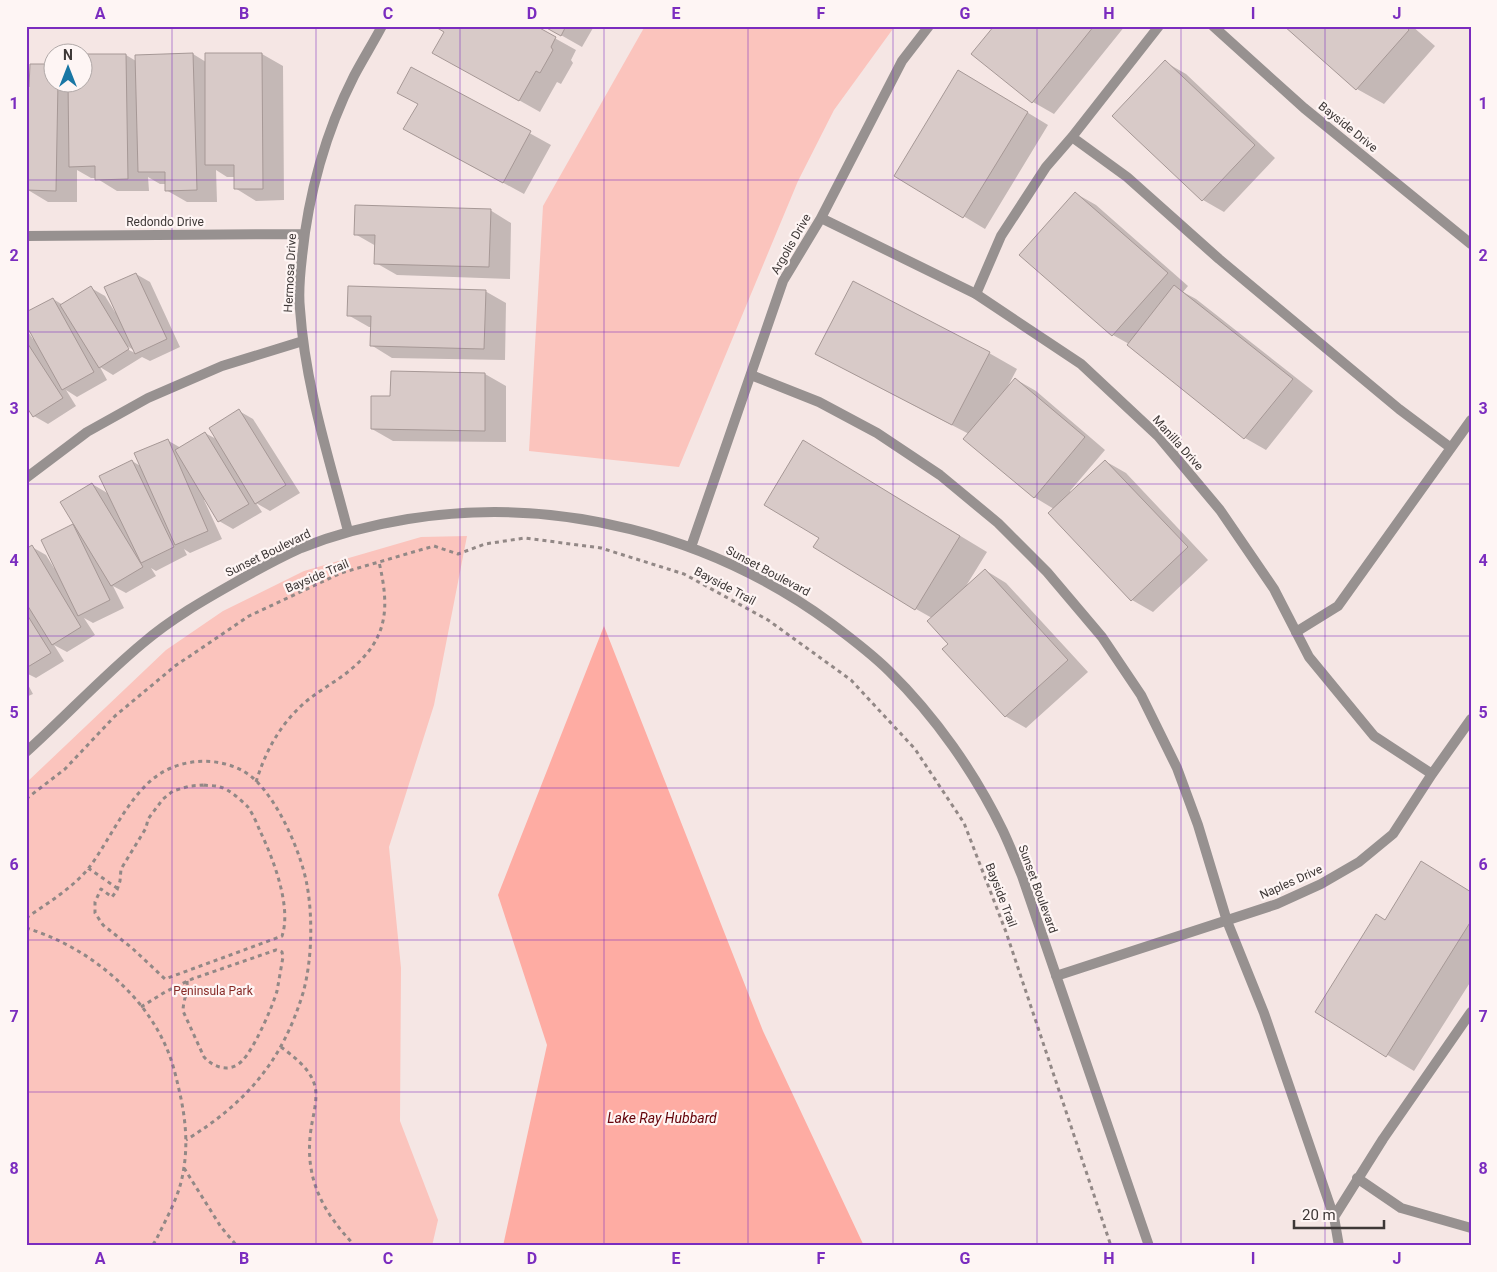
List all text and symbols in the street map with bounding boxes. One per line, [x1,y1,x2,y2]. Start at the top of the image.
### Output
text: A [95,4,106,23]
text: B [239,4,249,23]
text: C [383,4,393,23]
text: D [527,4,537,23]
text: E [672,4,681,23]
text: F [817,4,826,23]
text: G [960,4,971,23]
text: H [1103,4,1115,23]
text: I [1251,4,1255,23]
text: J [1393,4,1401,23]
north arrow [42,42,92,92]
text: N [63,47,73,63]
text: 1 [9,94,19,113]
text: 1 [1478,94,1488,113]
street label: Bayside Drive [1316,99,1380,155]
street label: Argolis Drive [768,211,814,277]
street label: Redondo Drive [126,215,204,229]
street label: Hermosa Drive [281,233,299,313]
text: 2 [9,246,19,265]
text: 2 [1478,246,1488,265]
text: 3 [9,399,19,418]
text: 3 [1478,399,1488,418]
street label: Manilla Drive [1150,413,1206,473]
street label: Sunset Boulevard [223,526,313,580]
street label: Sunset Boulevard [724,543,812,599]
text: 4 [9,551,19,570]
text: 4 [1478,551,1488,570]
street label: Bayside Trail [283,556,351,596]
street label: Bayside Trail [692,564,758,608]
text: 5 [9,703,19,722]
text: 5 [1478,703,1488,722]
street label: Sunset Boulevard [1016,843,1060,935]
text: 6 [9,855,19,874]
text: 6 [1478,855,1488,874]
street label: Bayside Trail [982,861,1020,929]
street label: Naples Drive [1257,862,1325,902]
park label: Peninsula Park [173,984,254,998]
text: 7 [9,1007,19,1026]
text: 7 [1478,1007,1488,1026]
water label: Lake Ray Hubbard [607,1110,717,1126]
text: 8 [9,1159,19,1178]
text: 8 [1478,1159,1488,1178]
scale bar [1294,1197,1384,1229]
text: 20 m [1302,1206,1336,1224]
text: A [95,1249,106,1268]
text: B [239,1249,249,1268]
text: C [383,1249,393,1268]
text: D [527,1249,537,1268]
text: E [672,1249,681,1268]
text: F [817,1249,826,1268]
text: G [960,1249,971,1268]
text: H [1103,1249,1115,1268]
text: I [1251,1249,1255,1268]
text: J [1393,1249,1401,1268]

